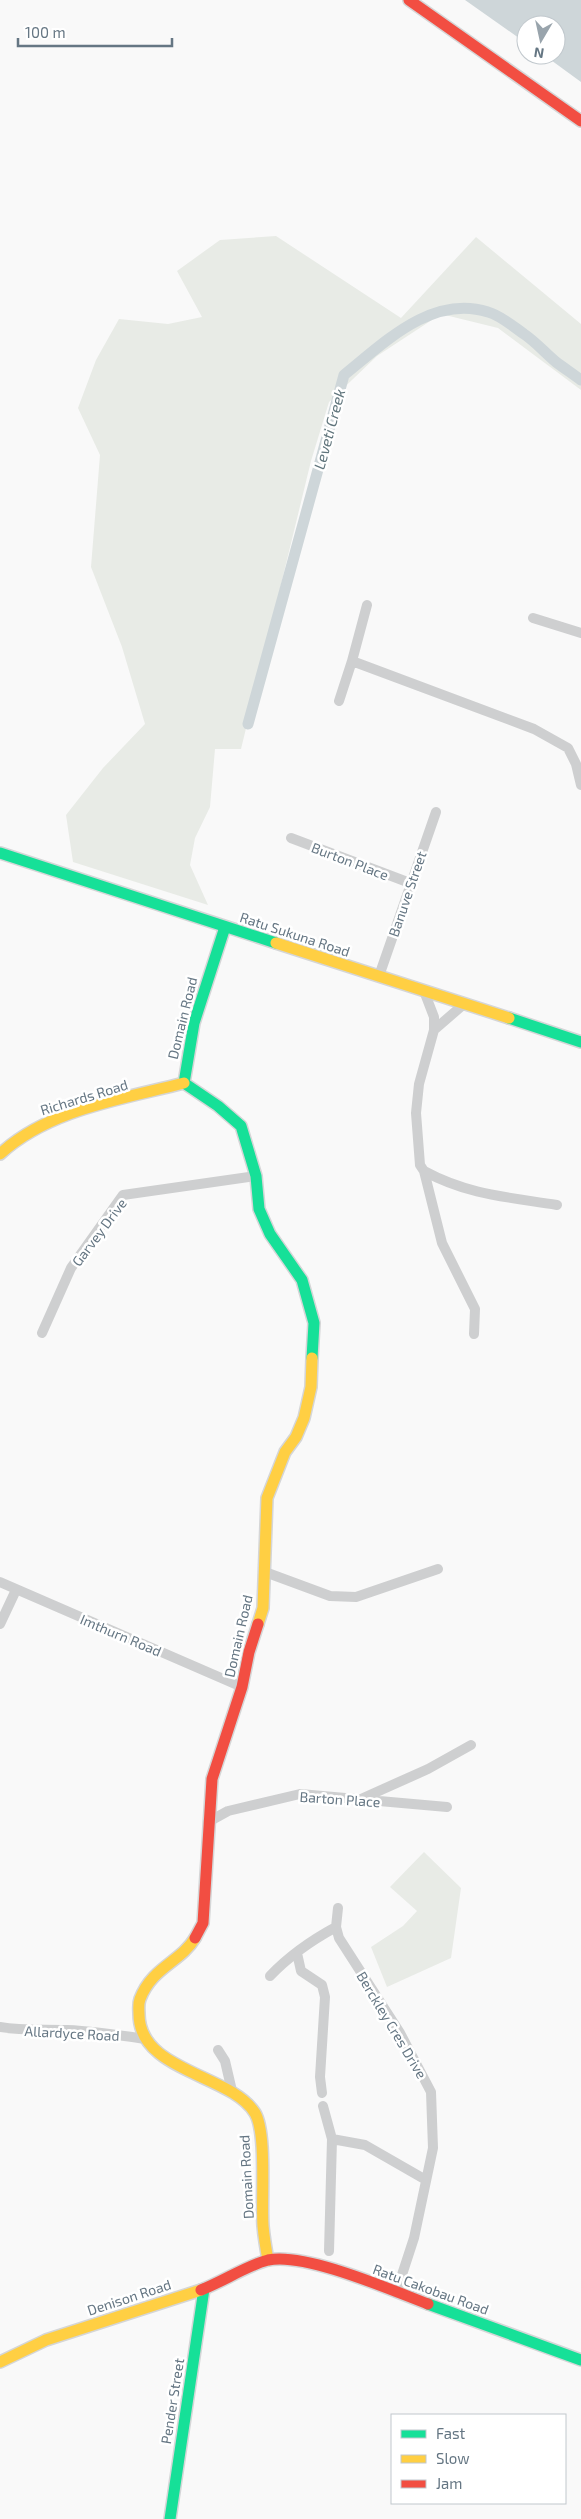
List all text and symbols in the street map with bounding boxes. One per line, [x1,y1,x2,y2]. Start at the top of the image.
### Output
scale bar [18,15,171,47]
north arrow [516,15,566,65]
text: 100 m [25,23,66,41]
text: N [533,44,545,63]
water label: Leveti Creek [310,387,348,471]
street label: Burton Place [309,839,391,883]
street label: Banuve Street [384,849,430,939]
street label: Ratu Sukuna Road [238,908,352,960]
street label: Domain Road [164,975,200,1061]
street label: Richards Road [38,1076,130,1118]
street label: Garvey Drive [68,1195,130,1269]
street label: Domain Road [220,1593,256,1679]
street label: Imthurn Road [78,1610,164,1660]
street label: Barton Place [299,1788,381,1810]
street label: Berckley Cres Drive [353,1968,431,2082]
street label: Allardyce Road [24,2022,120,2044]
street label: Domain Road [235,2135,257,2219]
street label: Ratu Cakobau Road [371,2260,491,2318]
street label: Denison Road [85,2275,173,2319]
street label: Pender Street [157,2357,187,2445]
legend [391,2414,566,2504]
text: Fast [436,2424,466,2442]
text: Slow [436,2449,470,2467]
text: Jam [436,2474,462,2492]

